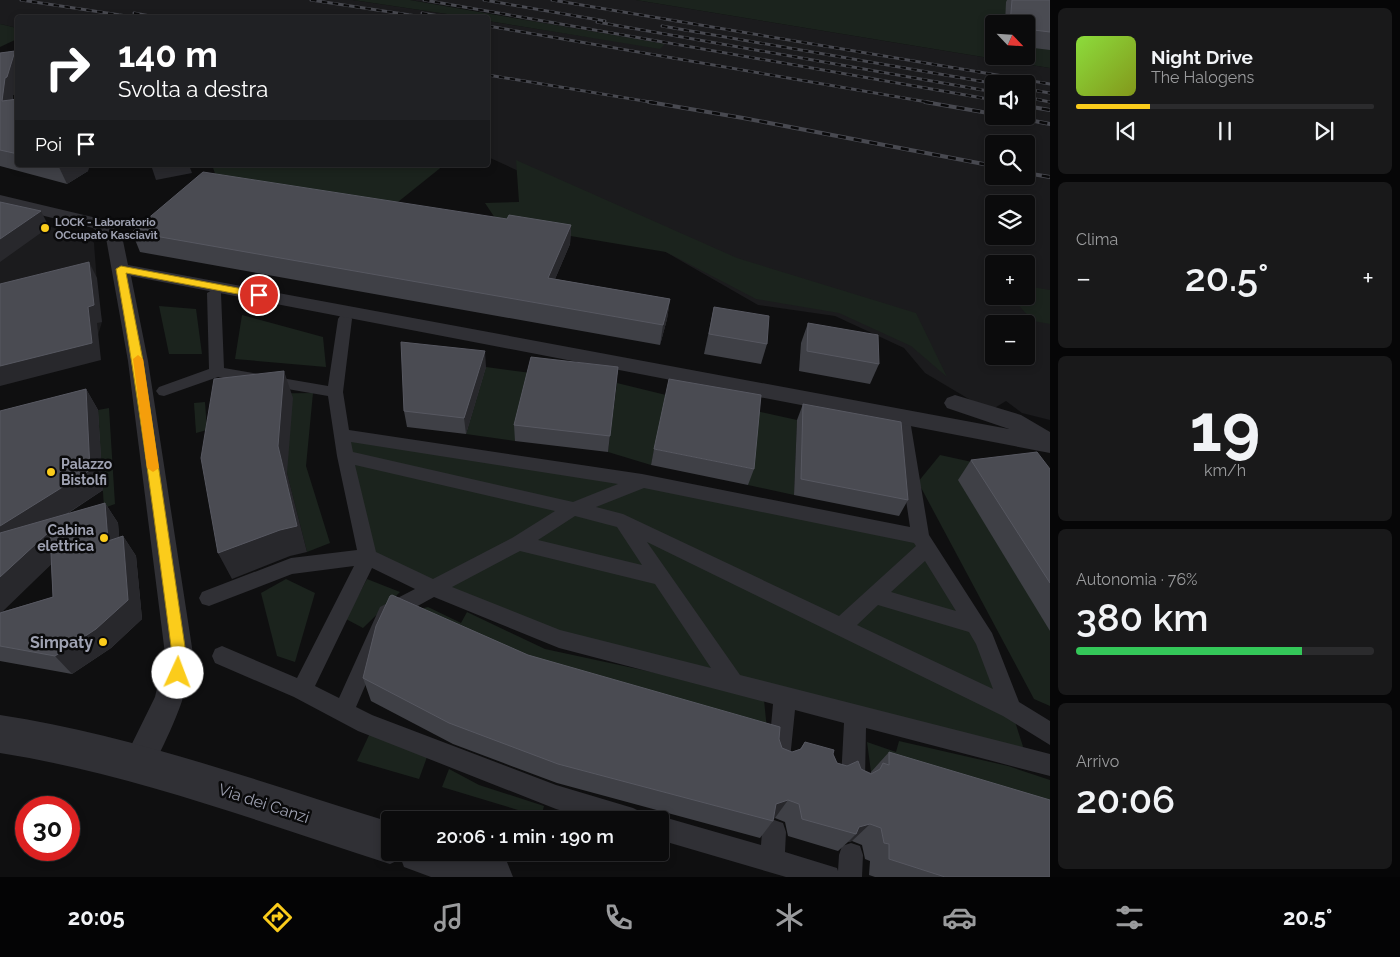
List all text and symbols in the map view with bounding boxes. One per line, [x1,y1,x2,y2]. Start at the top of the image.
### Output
north arrow [985,15,1035,65]
map controls [985,15,1035,365]
text: 140 m [118,34,218,75]
icon: right [35,35,100,100]
text: Night Drive [1151,46,1253,68]
text: The Halogens [1151,68,1254,87]
button: sound [985,75,1035,125]
text: Svolta a destra [118,76,268,102]
icon: previous [1112,117,1140,145]
icon: pause [1211,117,1239,145]
icon: next [1310,117,1338,145]
icon: arrive [72,130,100,158]
text: Poi [35,133,62,155]
button: search [985,135,1035,185]
button: layers [985,195,1035,245]
place label: LOCK - Laboratorio OCcupato Kasciavìt [55,216,159,242]
marker: LOCK - Laboratorio OCcupato Kasciavìt [39,222,51,234]
text: Clima [1076,230,1118,249]
button: + [985,255,1035,305]
text: 20.5° [1185,255,1269,300]
text: − [1076,262,1091,295]
text: + [1362,262,1374,295]
pin [238,274,280,316]
icon: arrive [245,281,273,309]
button: − [985,315,1035,365]
text: 19 [1190,390,1260,466]
place label: Palazzo Bistolfi [61,456,113,488]
text: km/h [1204,461,1246,480]
marker: Palazzo Bistolfi [45,466,57,478]
place label: Cabina elettrica [37,522,94,554]
marker: Cabina elettrica [98,532,110,544]
text: Autonomia · 76% [1076,570,1197,589]
text: 380 km [1076,595,1208,640]
place label: Simpaty [30,633,93,652]
marker: Simpaty [97,636,109,648]
position arrow [151,646,203,698]
text: Arrivo [1076,752,1119,771]
text: 20:06 [1076,777,1175,822]
street label: Via dei Canzi [216,780,312,827]
speed limit sign: 30 [15,796,80,861]
text: 20:06 · 1 min · 190 m [436,825,614,847]
icon: directions [260,900,295,935]
icon: music [431,900,466,935]
icon: phone [601,900,636,935]
icon: climate [772,900,807,935]
icon: car [942,900,977,935]
icon: filters [1112,900,1147,935]
text: 20:05 [68,904,125,930]
text: 20.5° [1283,904,1332,930]

